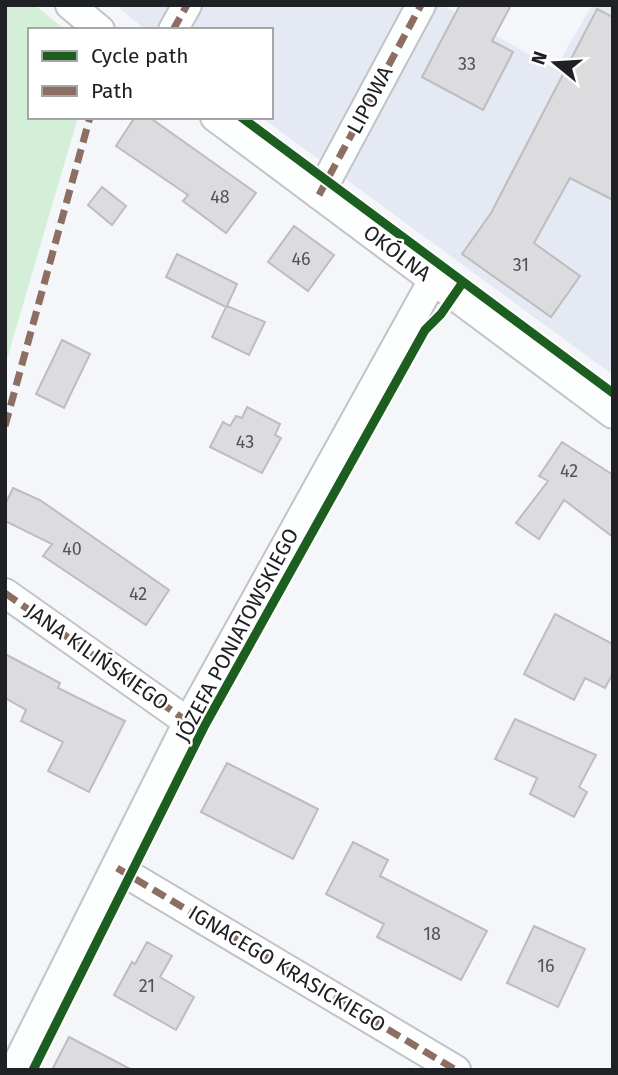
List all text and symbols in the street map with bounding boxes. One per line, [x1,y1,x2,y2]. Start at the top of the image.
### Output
legend [28,28,273,119]
north arrow [520,28,590,98]
text: Cycle path [91,43,189,69]
text: N [526,48,552,67]
house number: 33 [458,53,476,75]
street label: LIPOWA [341,62,399,138]
text: Path [91,78,133,104]
house number: 48 [210,186,230,208]
street label: OKÓLNA [358,219,436,287]
house number: 46 [291,248,311,270]
house number: 31 [513,254,529,276]
house number: 43 [236,431,254,453]
house number: 42 [560,460,578,482]
street label: JÓZEFA PONIATOWSKIEGO [170,524,304,746]
house number: 40 [62,538,82,560]
house number: 42 [129,583,147,605]
street label: JANA KILIŃSKIEGO [20,598,174,716]
street label: IGNACEGO KRASICKIEGO [184,900,390,1038]
house number: 18 [423,923,441,945]
house number: 16 [537,955,555,977]
house number: 21 [139,975,155,997]

